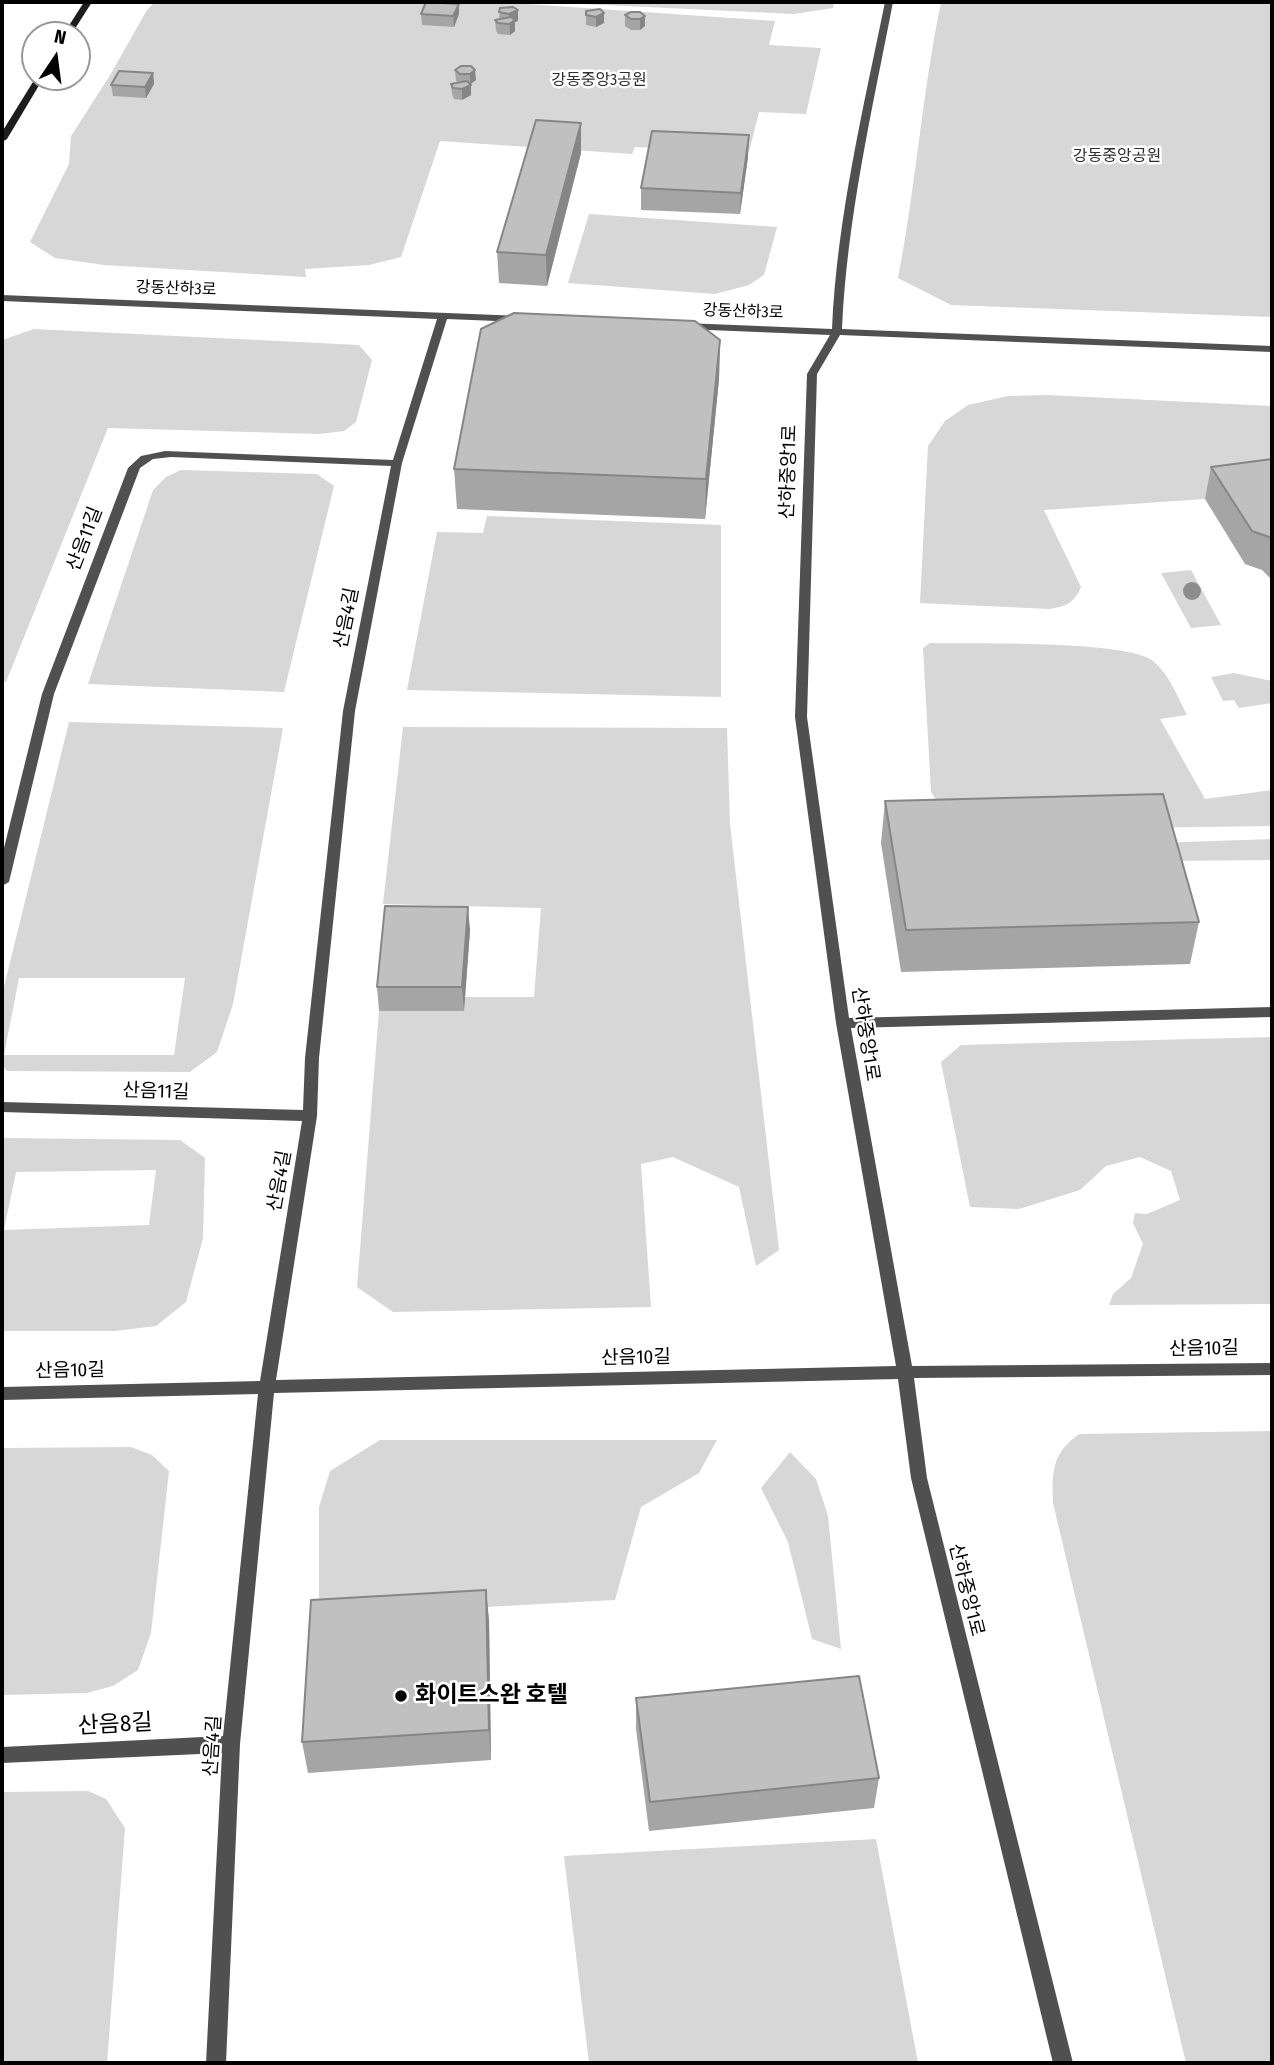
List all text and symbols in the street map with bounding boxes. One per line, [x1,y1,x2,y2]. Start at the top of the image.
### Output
north arrow [21,21,91,91]
text: N [52,25,69,49]
park label: 강동중앙3공원 [551,71,647,91]
park label: 강동중앙공원 [1073,147,1161,167]
street label: 강동산하3로 [135,278,217,300]
street label: 강동산하3로 [702,301,784,323]
street label: 산하중앙1로 [776,424,802,520]
street label: 산음11길 [62,504,108,574]
street label: 산음4길 [330,586,364,650]
street label: 산하중앙1로 [846,985,884,1083]
street label: 산음11길 [122,1079,190,1105]
street label: 산음4길 [263,1149,297,1213]
street label: 산음10길 [1169,1337,1239,1361]
street label: 산음10길 [601,1346,671,1370]
street label: 산음10길 [35,1359,105,1383]
street label: 산하중앙1로 [943,1541,989,1639]
place label: 화이트스완 호텔 [415,1682,568,1710]
marker: 화이트스완 호텔 [393,1688,409,1704]
street label: 산음8길 [77,1709,153,1741]
street label: 산음4길 [199,1714,227,1778]

